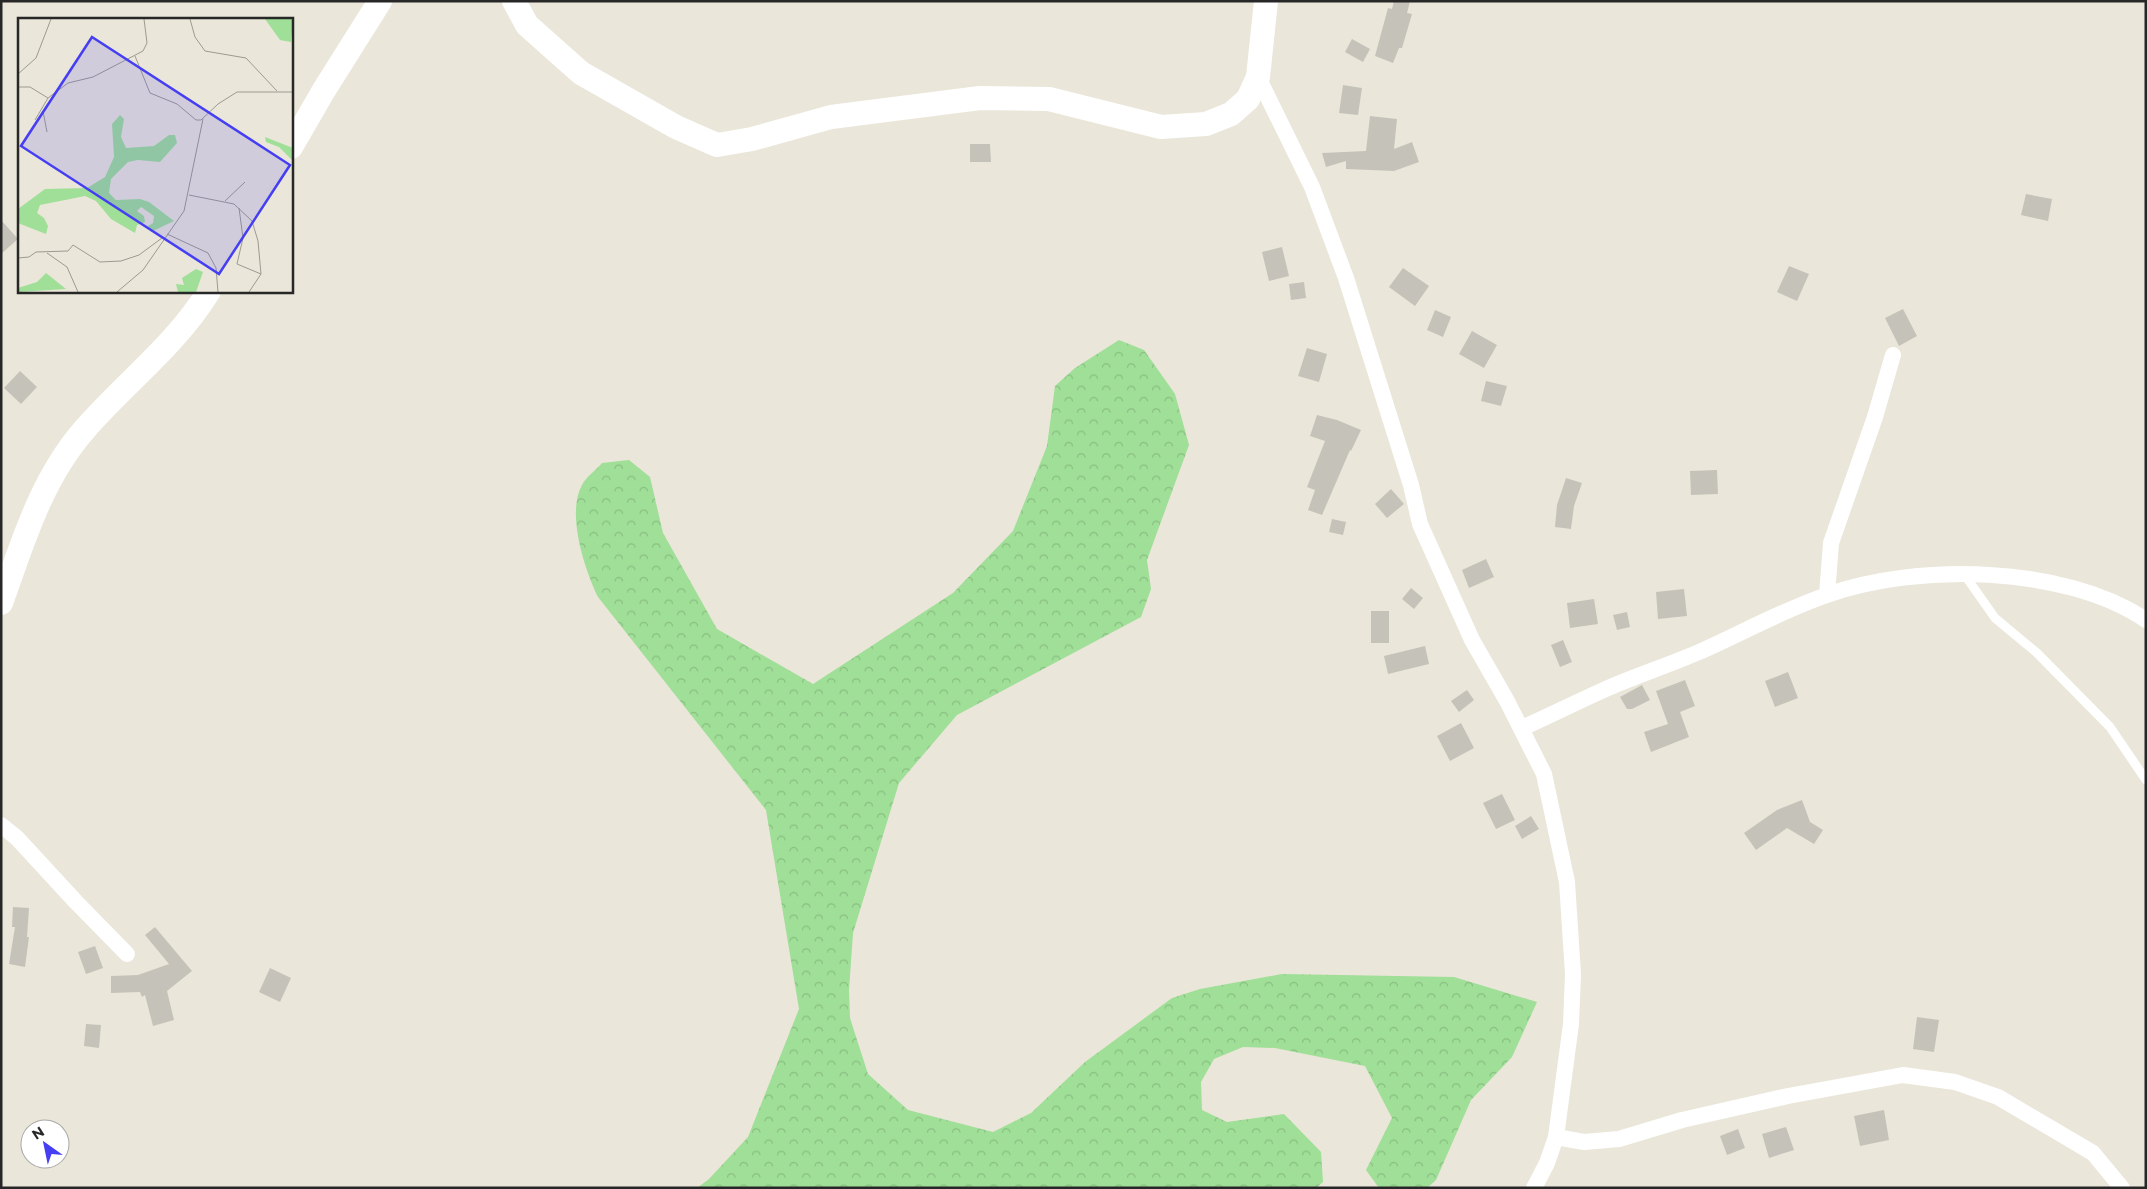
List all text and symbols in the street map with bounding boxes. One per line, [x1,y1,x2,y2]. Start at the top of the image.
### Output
inset map [18,18,292,292]
north arrow [20,1119,70,1169]
text: N [28,1122,48,1144]

